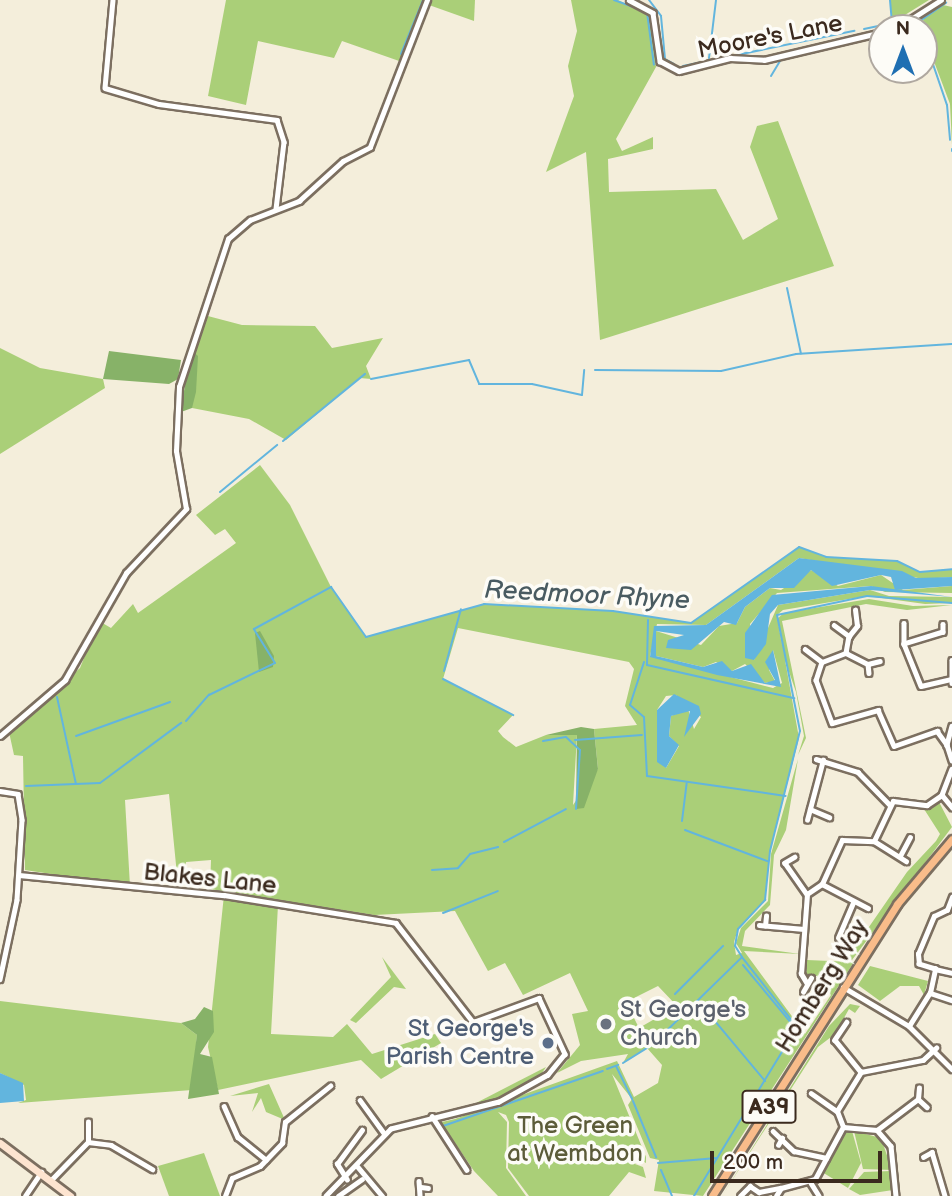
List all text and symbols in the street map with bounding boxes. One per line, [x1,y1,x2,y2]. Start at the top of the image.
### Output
street label: Moore's Lane [695,9,845,65]
north arrow [868,14,938,84]
text: N [896,18,910,41]
water label: Reedmoor Rhyne [483,575,691,617]
street label: Blakes Lane [142,858,278,900]
street label: Homberg Way [769,914,875,1058]
place label: St George's Church [620,996,746,1052]
place label: St George's Parish Centre [386,1015,534,1071]
marker: St George's Church [598,1016,614,1032]
marker: St George's Parish Centre [540,1035,556,1051]
road number: A39 [741,1088,797,1126]
park label: The Green at Wembdon [507,1112,643,1168]
scale bar [714,1136,886,1180]
text: 200 m [723,1150,783,1175]

